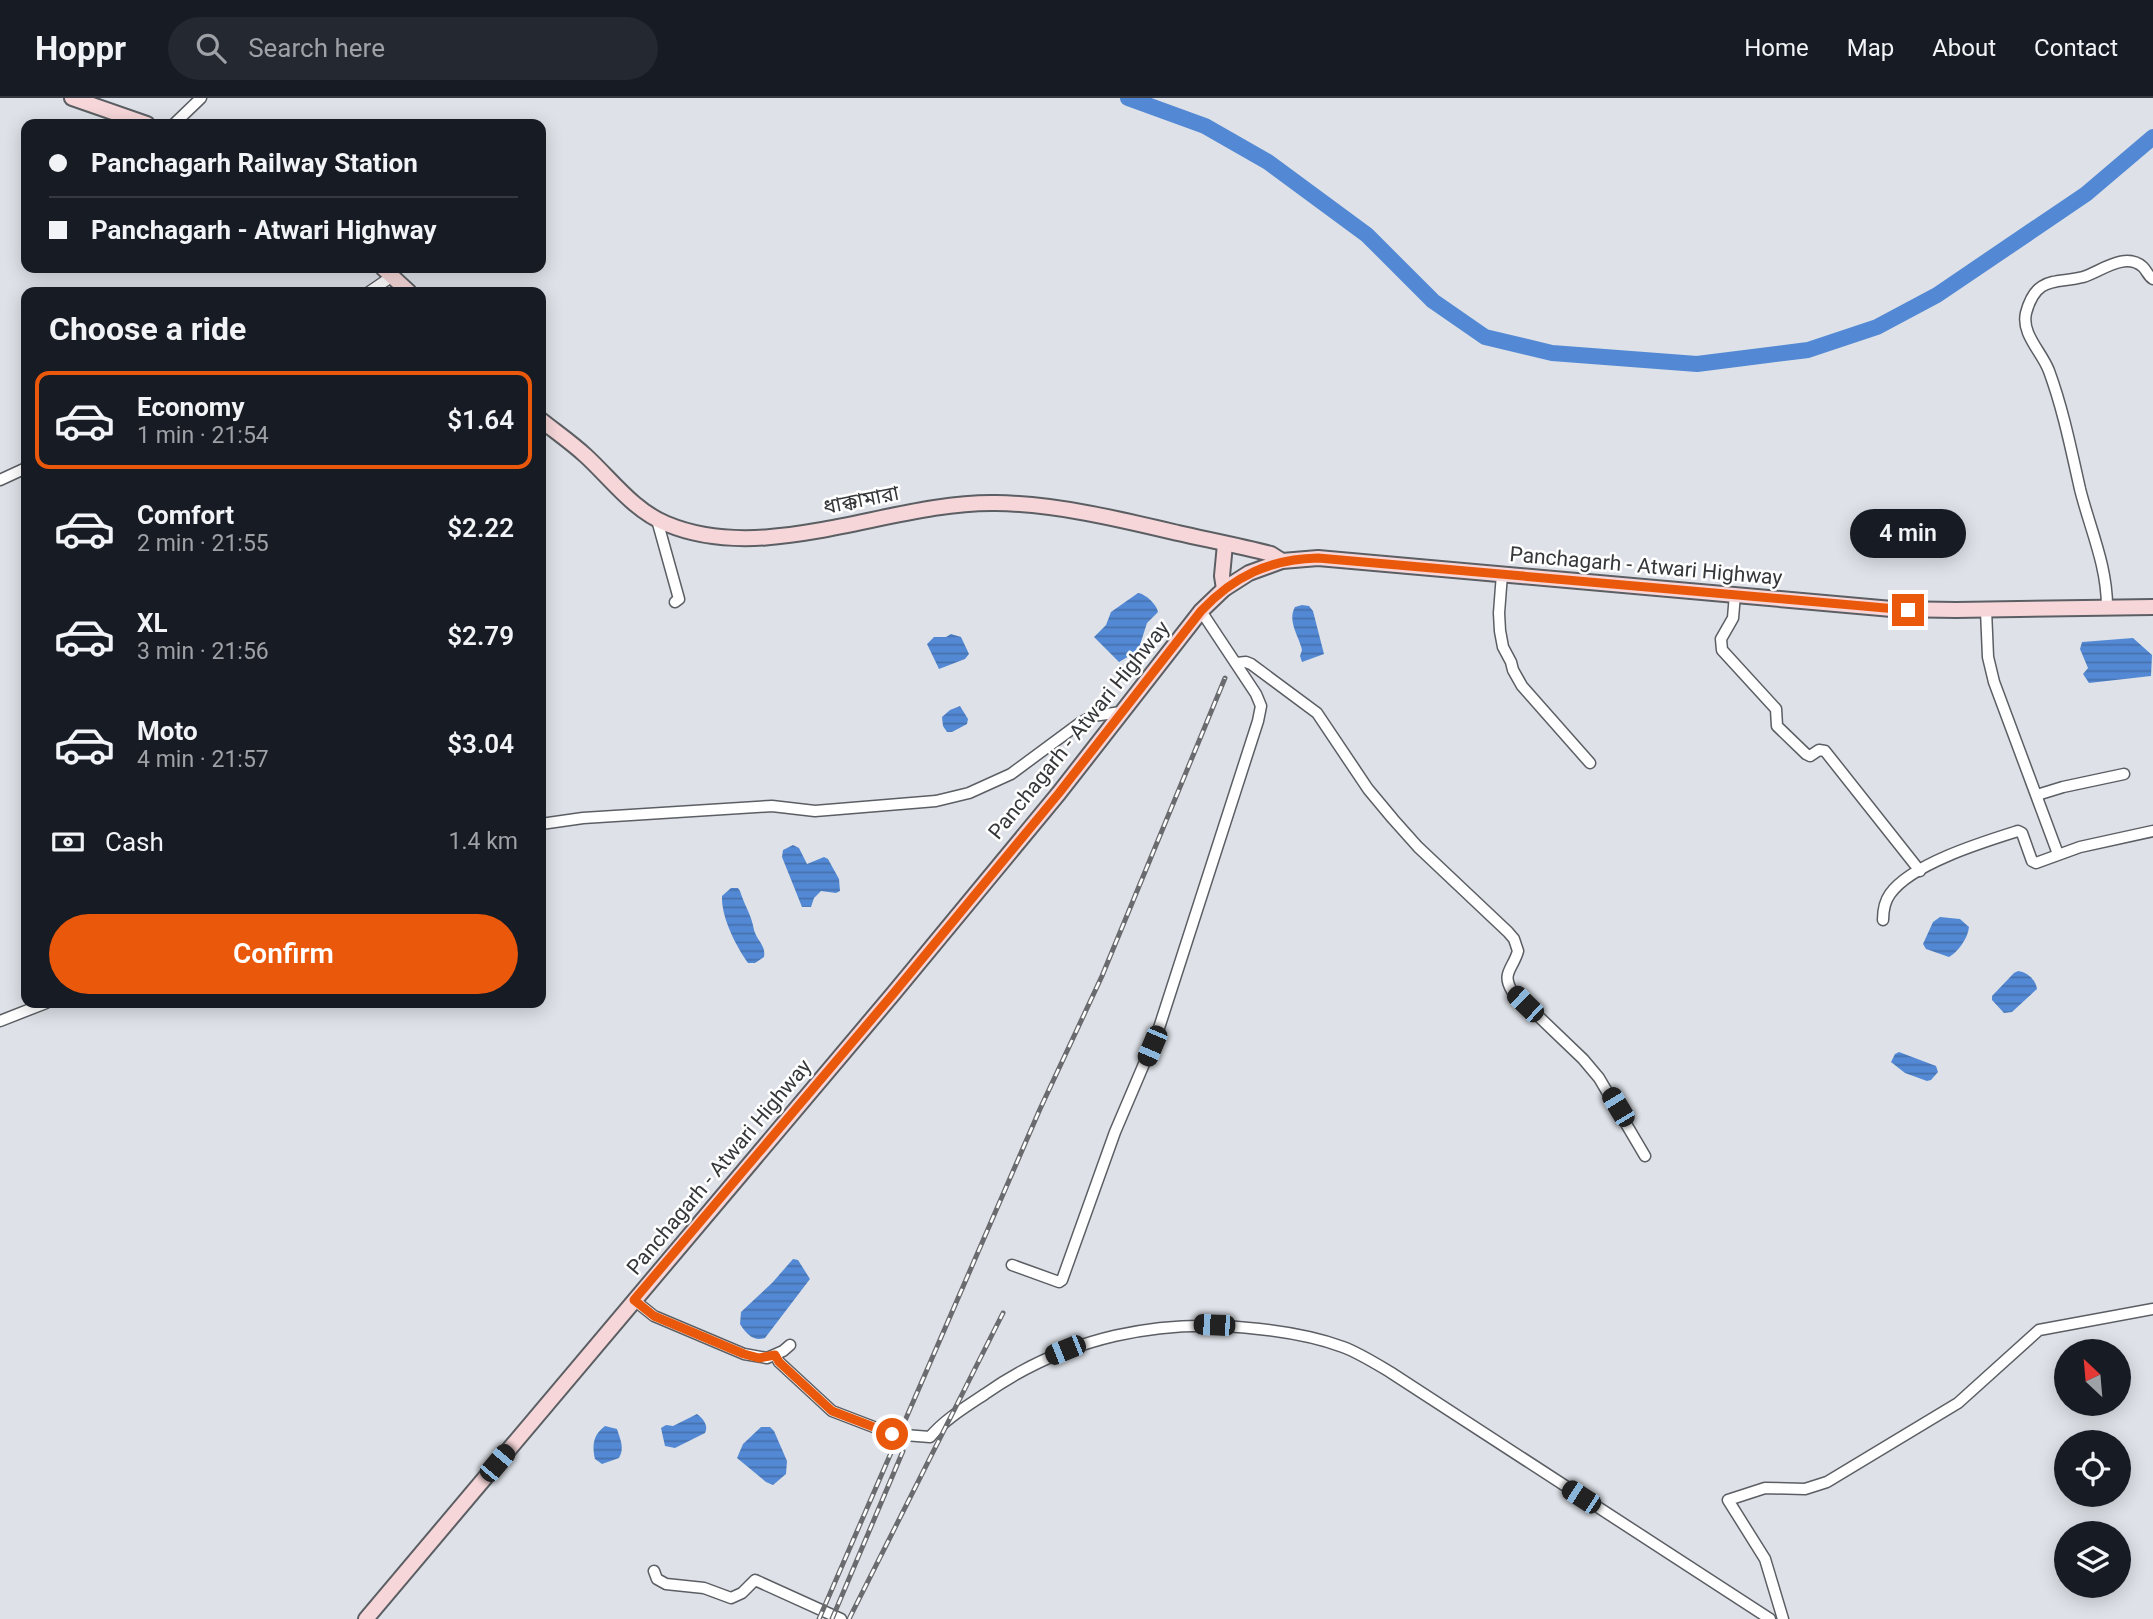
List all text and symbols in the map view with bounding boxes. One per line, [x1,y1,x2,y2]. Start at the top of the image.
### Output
search box [168,17,658,80]
text: Hoppr [35,29,126,68]
icon: search [192,29,230,67]
text: Search here [248,33,385,63]
text: Home [1744,34,1809,62]
text: Map [1847,34,1894,62]
text: About [1932,34,1996,62]
text: Contact [2034,34,2118,62]
text: Panchagarh Railway Station [91,148,418,178]
text: Panchagarh - Atwari Highway [91,215,437,245]
text: Choose a ride [49,310,246,348]
icon: car [53,389,116,452]
text: Economy [137,392,244,422]
text: $1.64 [447,405,514,435]
text: 1 min · 21:54 [137,422,269,449]
street label: ধাক্কামারা [821,481,901,519]
icon: car [53,497,116,560]
text: Comfort [137,500,234,530]
callout: 4 min [1850,508,1966,558]
text: $2.22 [447,513,514,543]
text: 4 min [1879,520,1937,547]
text: 2 min · 21:55 [137,530,269,557]
street label: Panchagarh - Atwari Highway [1509,542,1783,590]
route end [1892,594,1924,626]
icon: car [53,605,116,668]
text: XL [137,608,168,638]
street label: Panchagarh - Atwari Highway [984,616,1174,844]
text: $2.79 [447,621,514,651]
text: 3 min · 21:56 [137,638,269,665]
icon: car [53,713,116,776]
text: Moto [137,716,198,746]
text: $3.04 [447,729,514,759]
text: 4 min · 21:57 [137,746,269,773]
icon: cash [49,823,87,861]
text: Cash [105,827,164,857]
text: 1.4 km [449,828,518,855]
button: Confirm [49,914,518,994]
car [1503,982,1548,1026]
car [1135,1023,1170,1069]
street label: Panchagarh - Atwari Highway [622,1054,816,1280]
car [1599,1084,1638,1130]
car [1193,1314,1236,1336]
car [1042,1332,1089,1368]
north arrow [2054,1339,2132,1416]
map controls [2054,1339,2131,1598]
route start [876,1418,908,1450]
button: locate [2054,1430,2131,1507]
car [476,1440,519,1486]
car [1558,1477,1605,1517]
button: layers [2054,1521,2131,1598]

